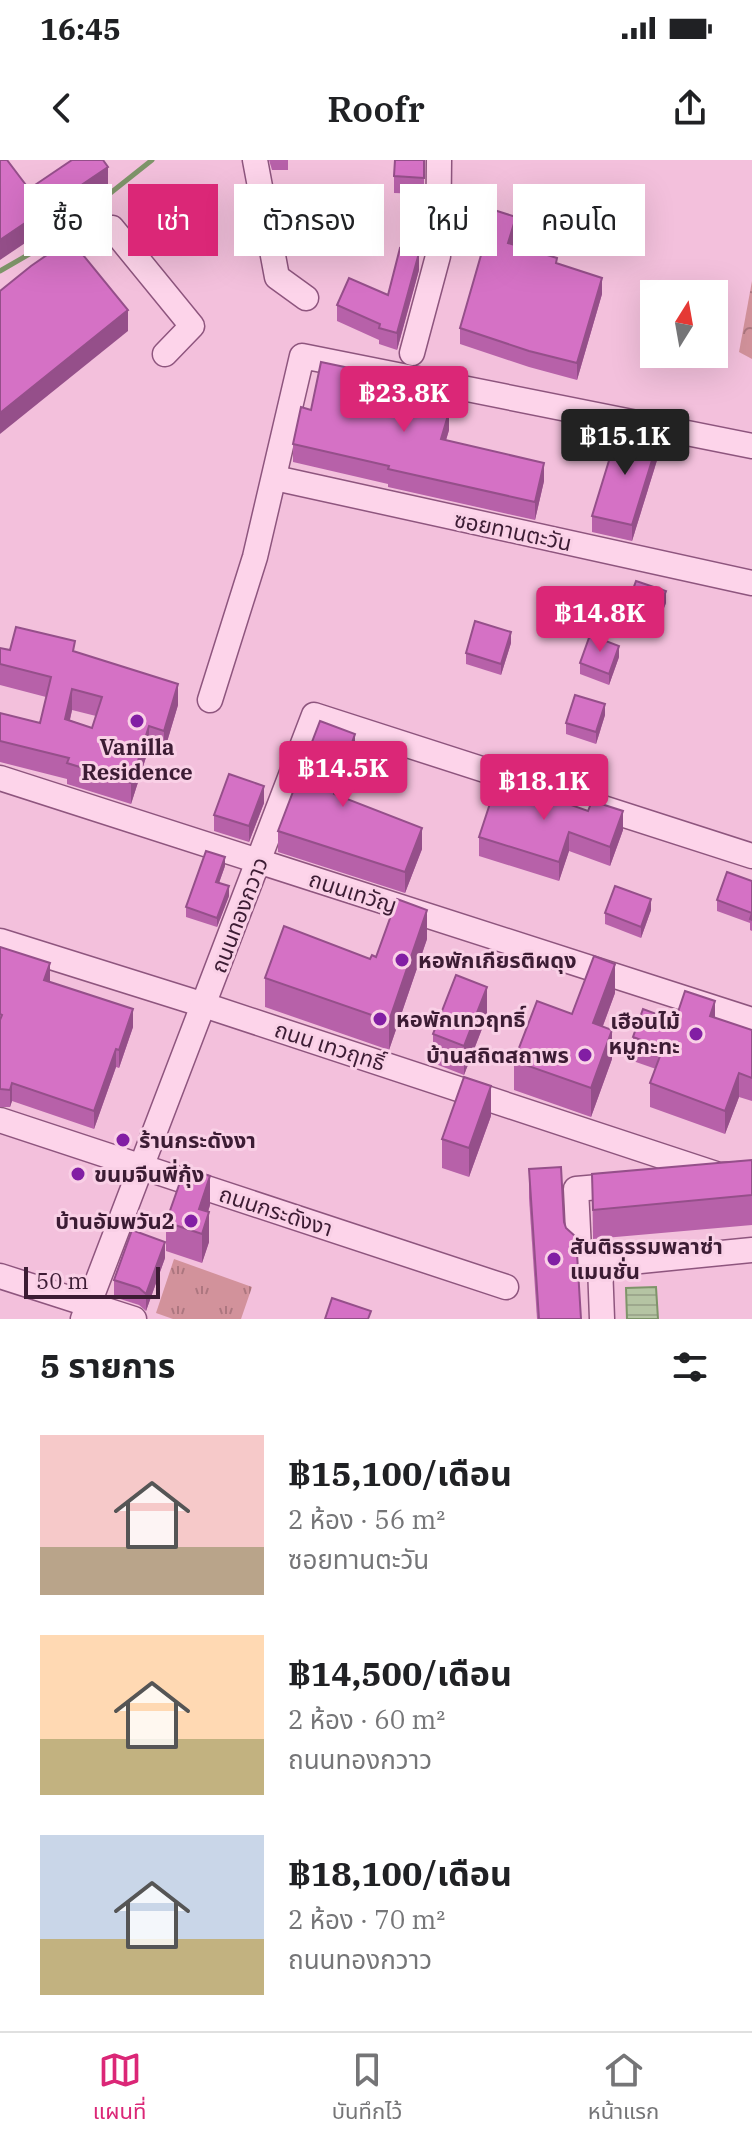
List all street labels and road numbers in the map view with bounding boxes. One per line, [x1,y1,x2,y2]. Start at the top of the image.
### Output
street label: ซอยทานตะวัน [452,504,575,557]
street label: ถนนทองกวาว [203,853,274,977]
street label: ถนนเทวัญ [305,864,401,919]
street label: ถนน เทวฤทธิ์ [271,1014,389,1077]
street label: ถนนกระดังงา [216,1179,337,1243]

